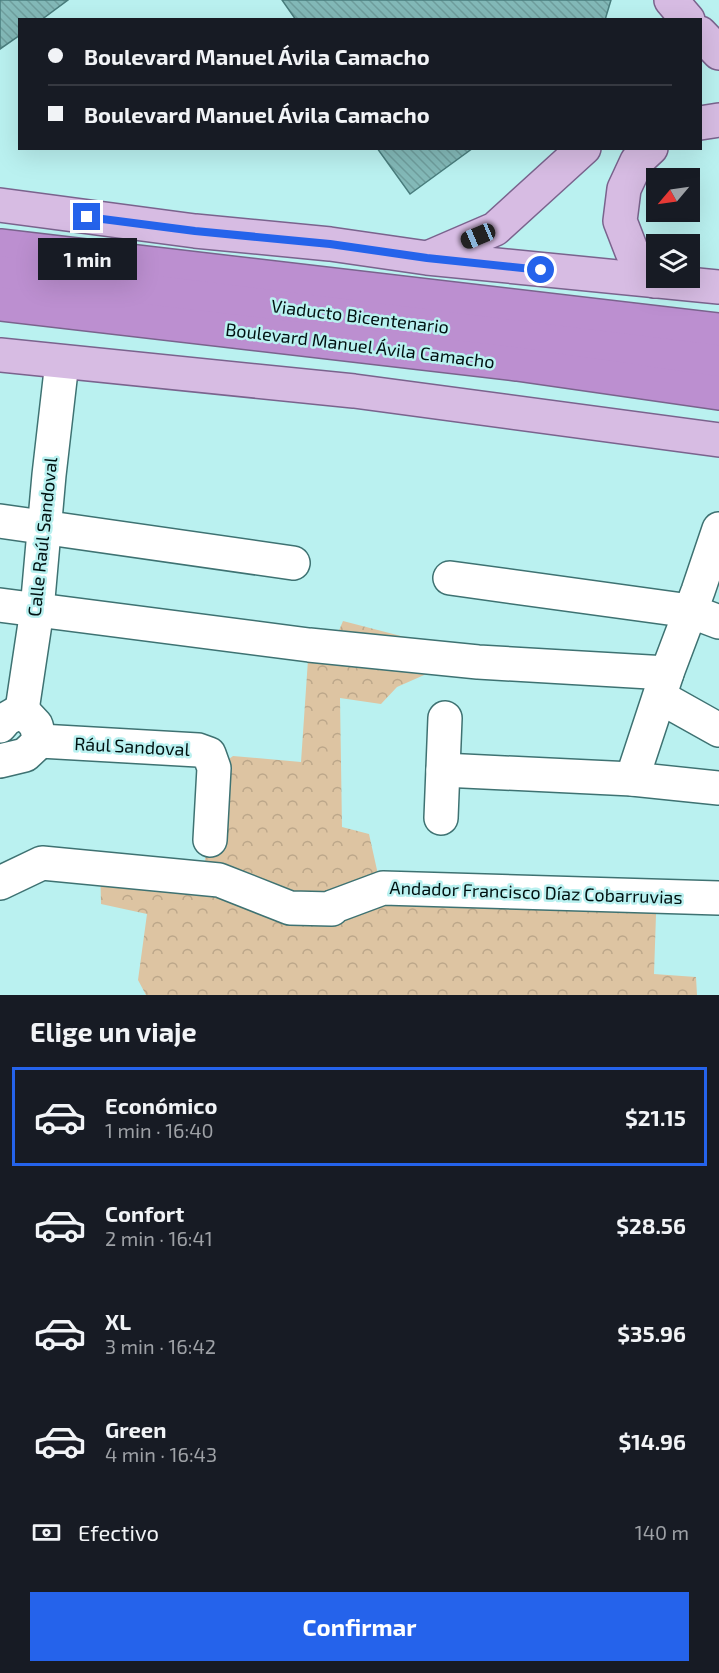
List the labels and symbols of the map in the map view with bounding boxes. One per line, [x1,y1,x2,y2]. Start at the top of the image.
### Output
north arrow [646,168,700,222]
route end [73,203,100,230]
car [458,221,498,251]
callout: 1 min [38,238,136,280]
route start [527,256,554,283]
street label: Viaducto Bicentenario [270,294,450,338]
street label: Boulevard Manuel Ávila Camacho [224,318,496,372]
street label: Calle Raúl Sandoval [23,455,61,618]
street label: Rául Sandoval [74,732,191,760]
street label: Andador Francisco Díaz Cobarruvias [389,876,683,908]

